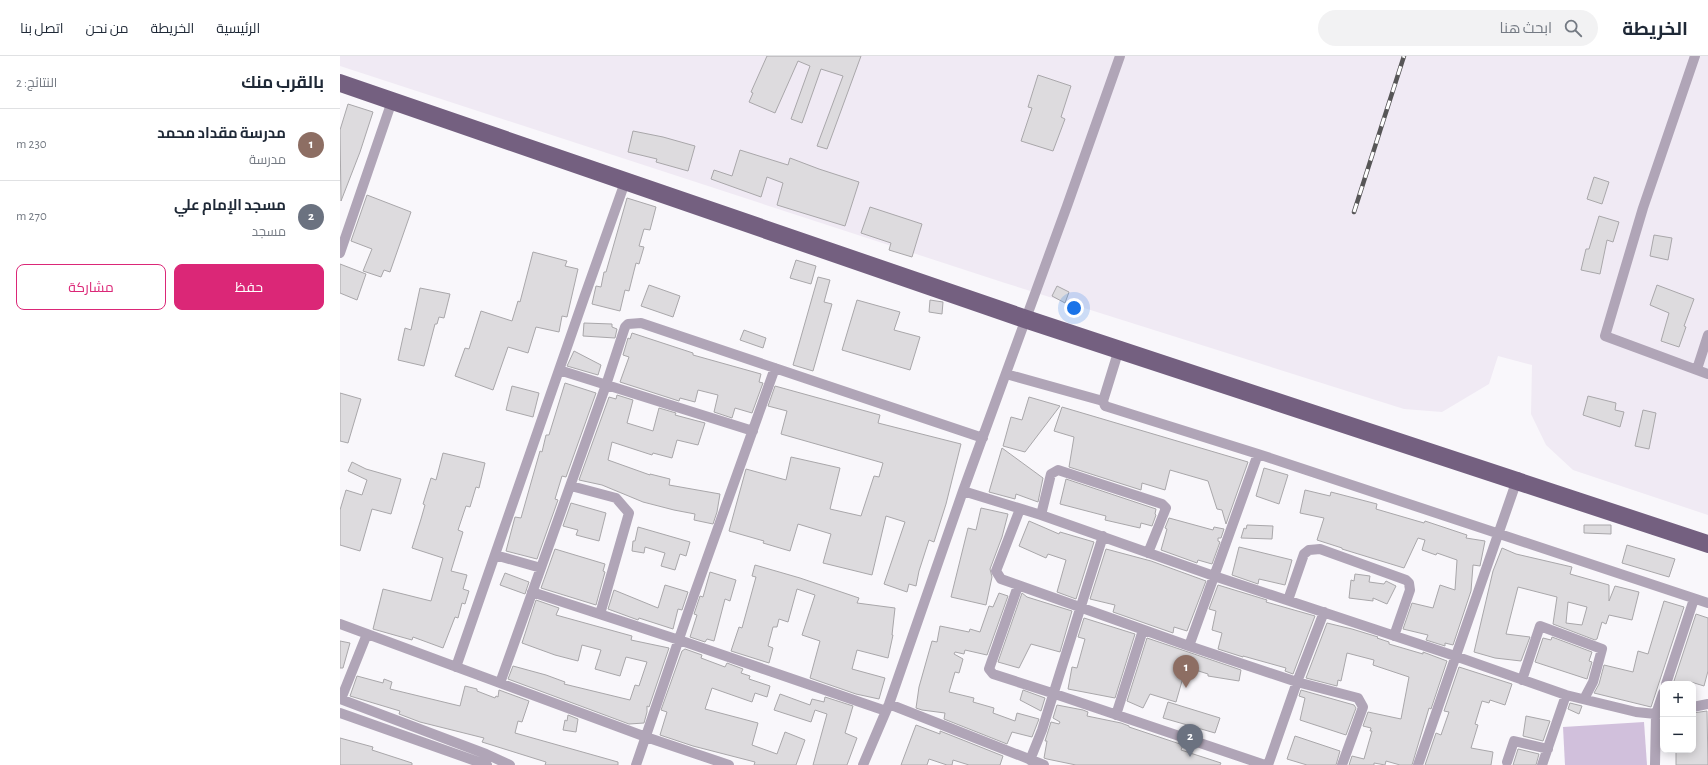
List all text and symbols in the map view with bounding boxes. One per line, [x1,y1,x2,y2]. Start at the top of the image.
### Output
search box [1318,10,1598,46]
icon: search [1562,17,1584,39]
text: الخريطة [1622,20,1688,39]
text: ابحث هنا [1500,21,1552,36]
text: اتصل بنا [20,22,64,36]
text: من نحن [86,22,129,36]
text: الخريطة [151,22,194,36]
text: الرئيسية [216,22,260,36]
text: بالقرب منك [241,74,324,91]
text: النتائج: 2 [16,77,57,90]
text: مدرسة مقداد محمد [157,126,286,141]
text: 230 m [16,138,47,151]
text: 1 [309,138,313,151]
text: مدرسة [249,154,286,167]
text: مسجد الإمام علي [174,198,286,213]
text: 270 m [16,210,47,223]
text: 2 [308,210,314,223]
text: مسجد [252,226,286,239]
button: مشاركة [16,264,166,310]
button: حفظ [174,264,324,310]
your location [1064,298,1084,318]
pin: 1 [1173,655,1199,688]
map controls [1660,681,1696,753]
button: + [1660,681,1696,717]
button: − [1660,717,1696,753]
pin: 2 [1177,724,1203,757]

